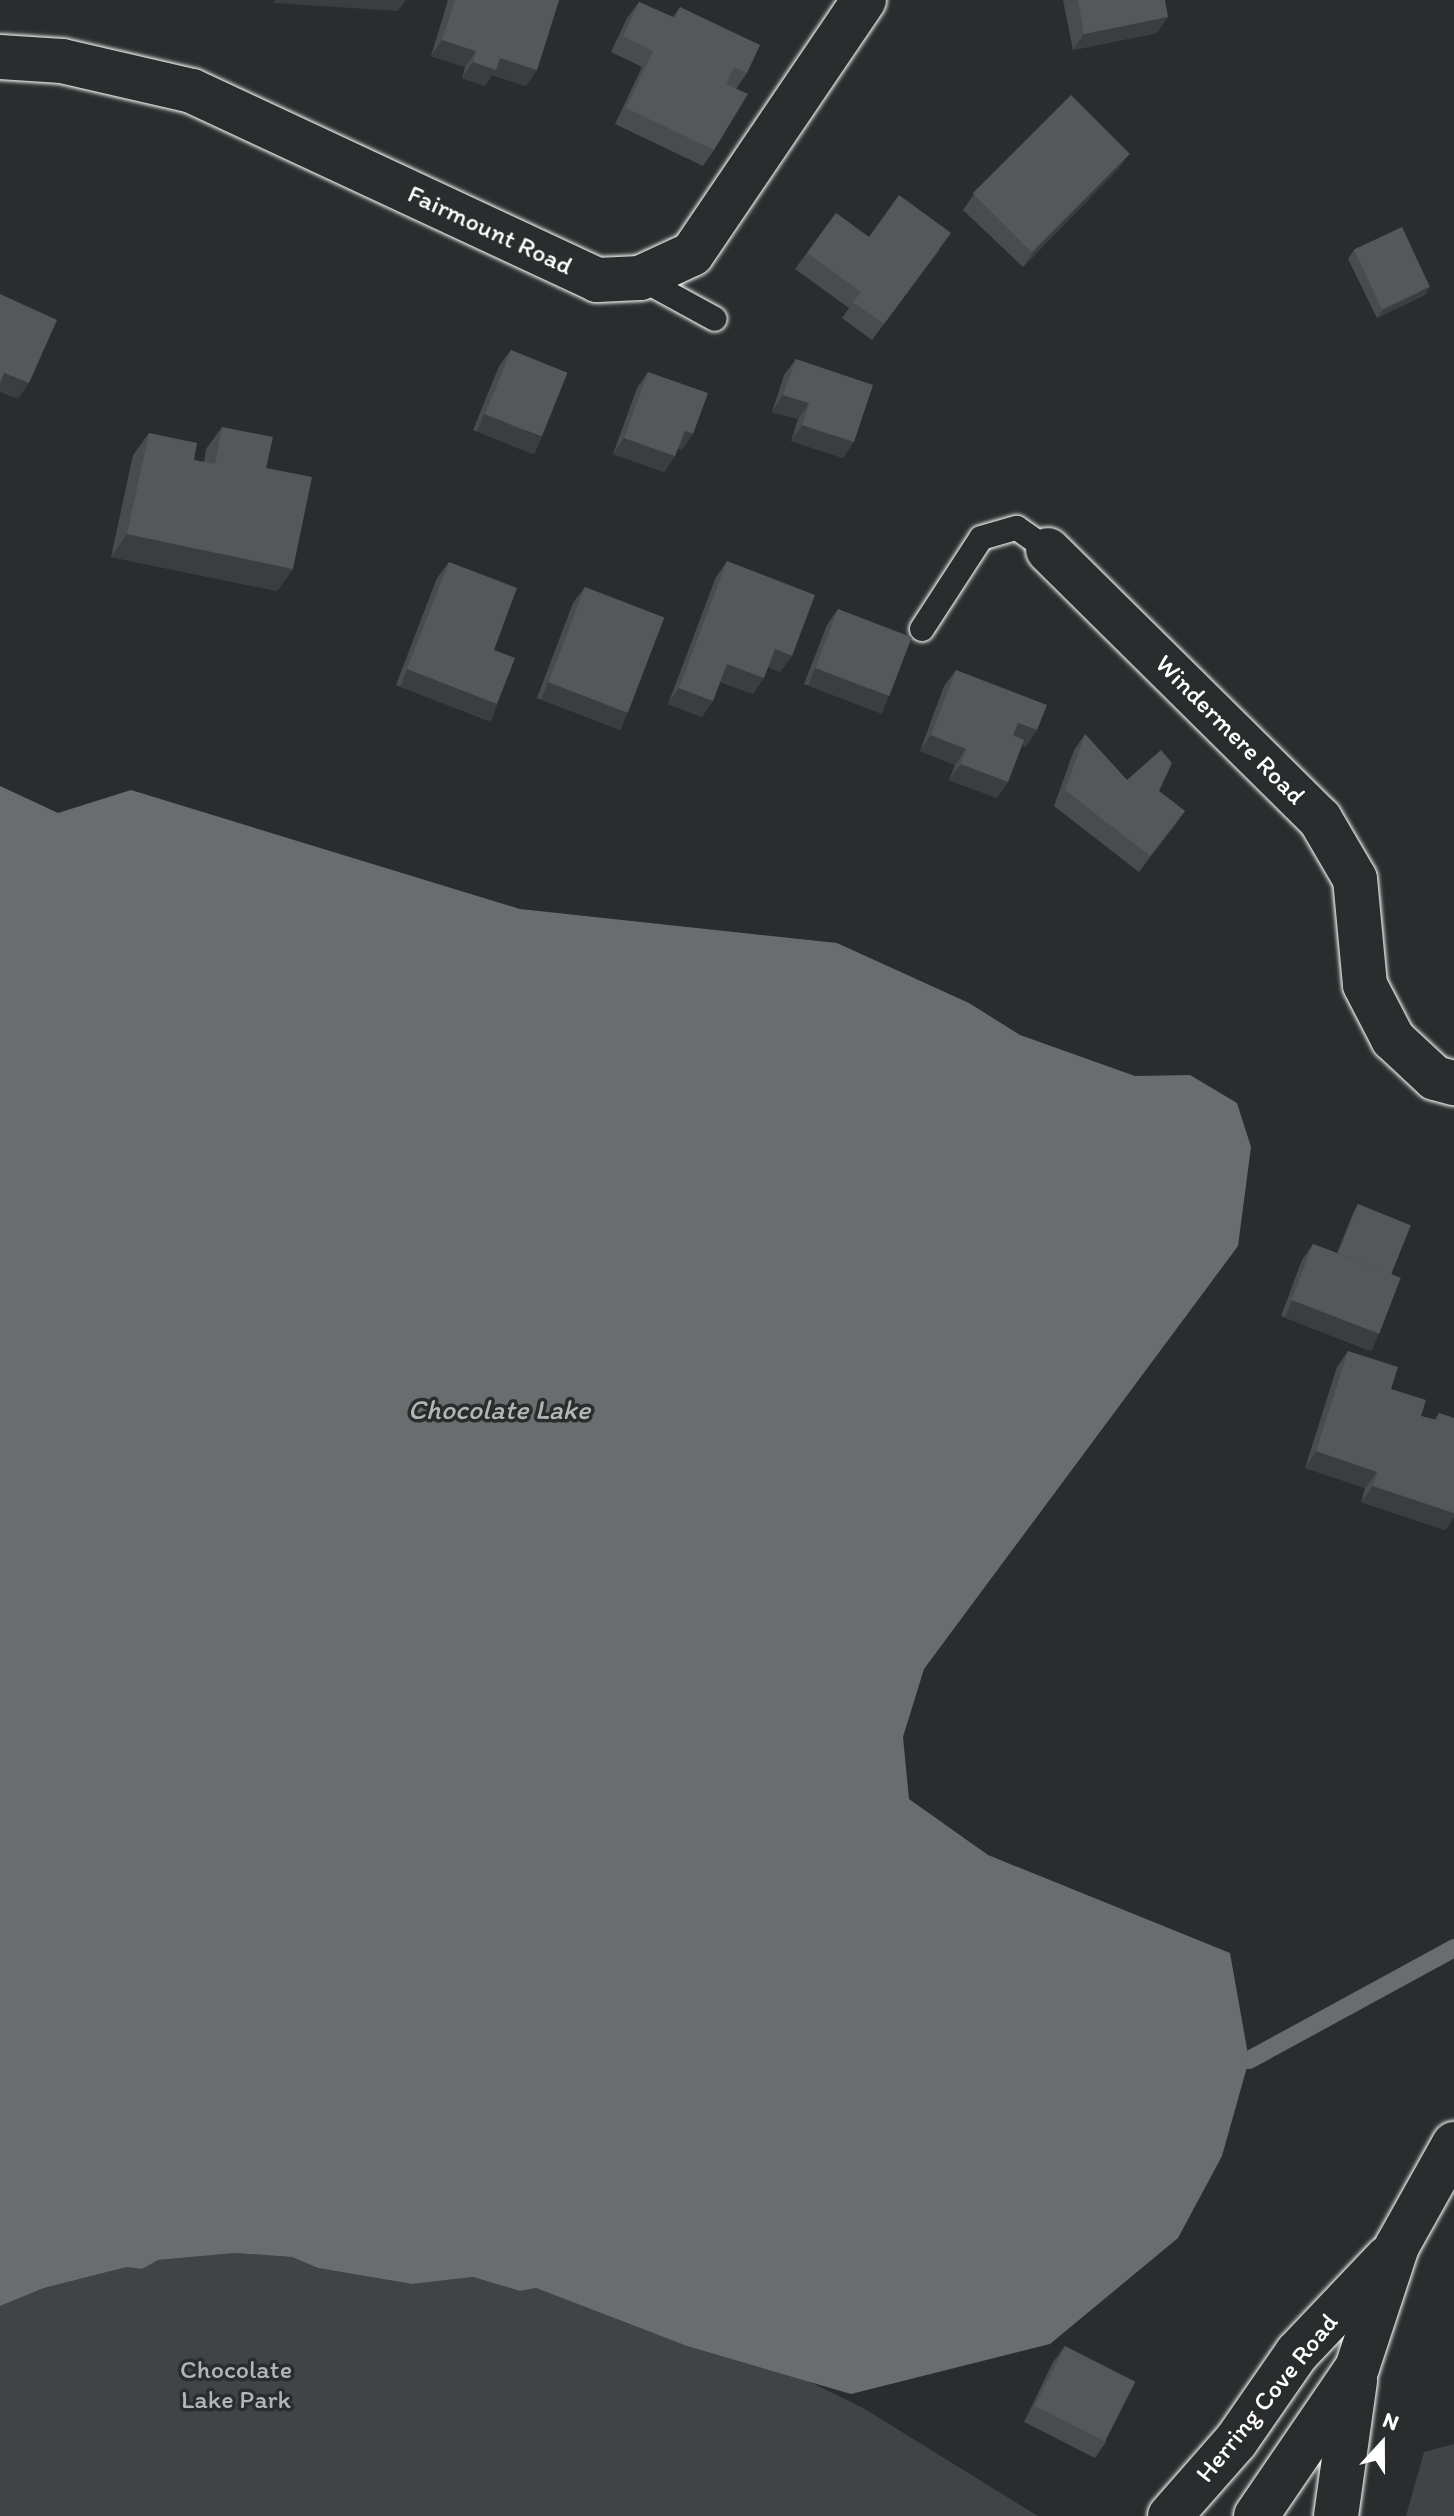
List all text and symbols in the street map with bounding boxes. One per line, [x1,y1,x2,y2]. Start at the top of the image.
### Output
street label: Fairmount Road [403,178,577,282]
street label: Windermere Road [1149,649,1311,811]
water label: Chocolate Lake [407,1392,591,1426]
street label: Herring Cove Road [1190,2308,1344,2488]
park label: Chocolate Lake Park [180,2354,292,2416]
north arrow [1342,2404,1422,2484]
text: N [1379,2406,1403,2436]

